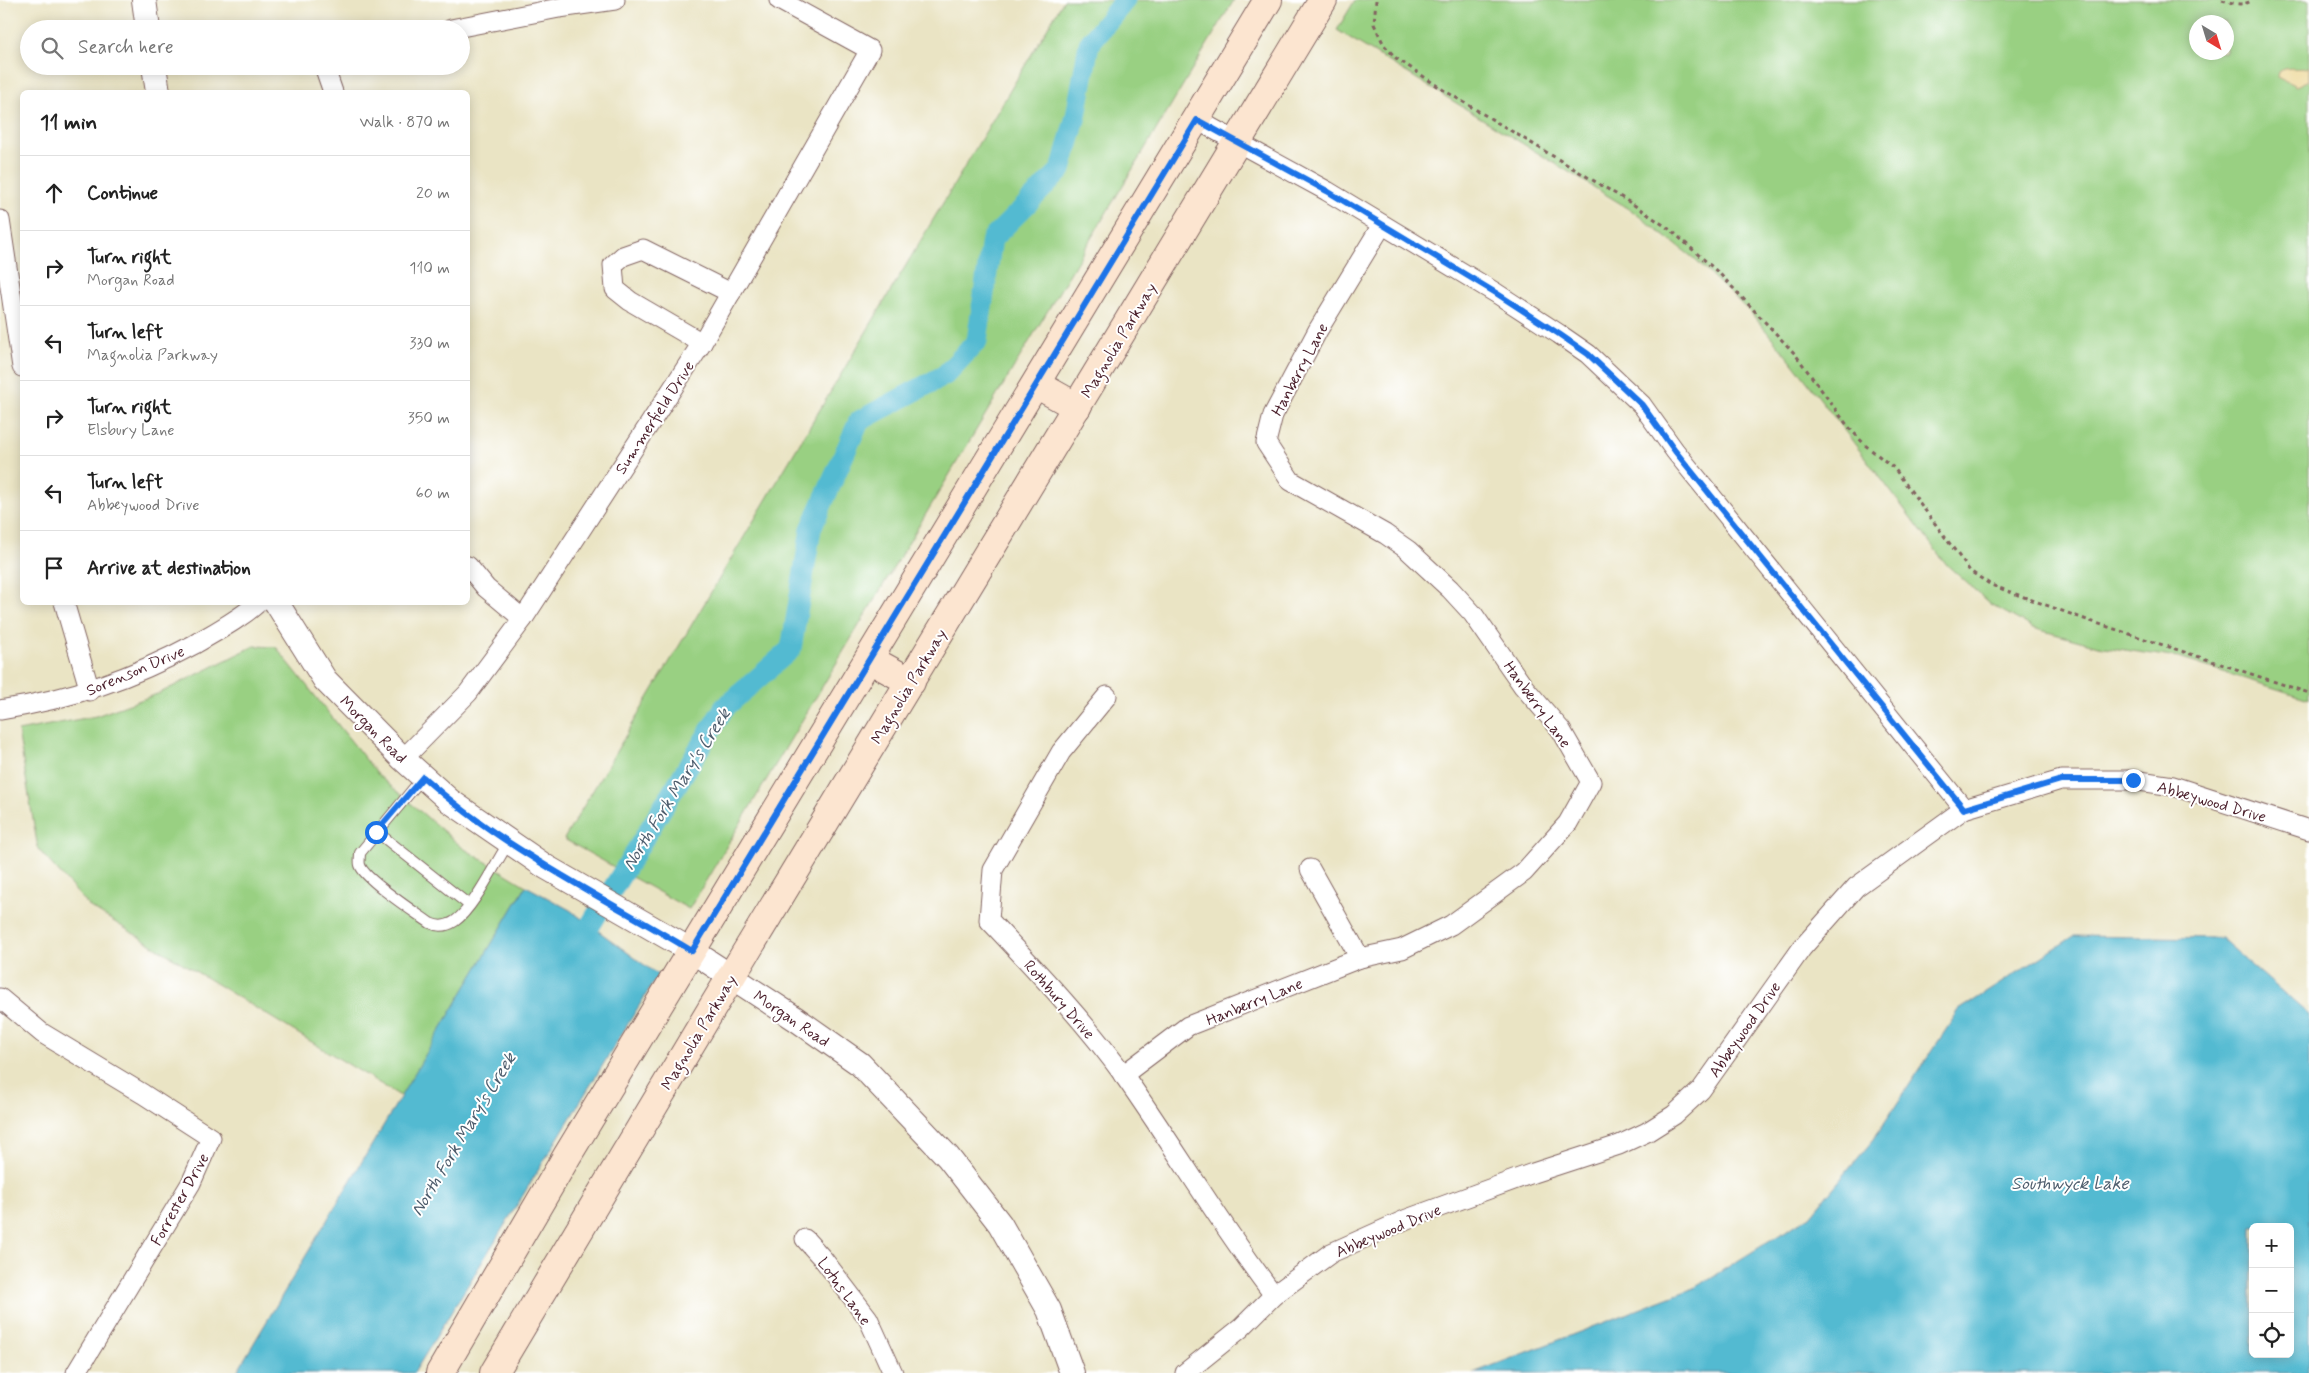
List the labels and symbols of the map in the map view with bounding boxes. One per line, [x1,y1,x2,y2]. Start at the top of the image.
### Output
north arrow [2189,15,2234,60]
street label: Magnolia Parkway [1077,279,1163,403]
street label: Hanberry Lane [1267,320,1334,420]
street label: Summerfield Drive [611,357,700,479]
street label: Magnolia Parkway [867,625,953,749]
street label: Sorenson Drive [83,641,188,702]
street label: Hanberry Lane [1498,657,1575,753]
street label: Morgan Road [334,692,411,769]
water label: North Fork Mary's Creek [617,703,737,875]
route end [2122,769,2145,792]
street label: Abbeywood Drive [2155,777,2269,828]
route start [365,821,388,844]
street label: Rothbury Drive [1019,956,1099,1044]
street label: Magnolia Parkway [657,971,743,1095]
street label: Hanberry Lane [1203,973,1306,1031]
street label: Abbeywood Drive [1704,978,1786,1082]
street label: Morgan Road [748,986,833,1053]
water label: North Fork Mary's Creek [406,1048,523,1221]
street label: Forrester Drive [146,1150,214,1250]
water label: Southwyck Lake [2011,1172,2130,1196]
street label: Abbeywood Drive [1333,1200,1444,1263]
street label: Lotus Lane [812,1254,875,1330]

